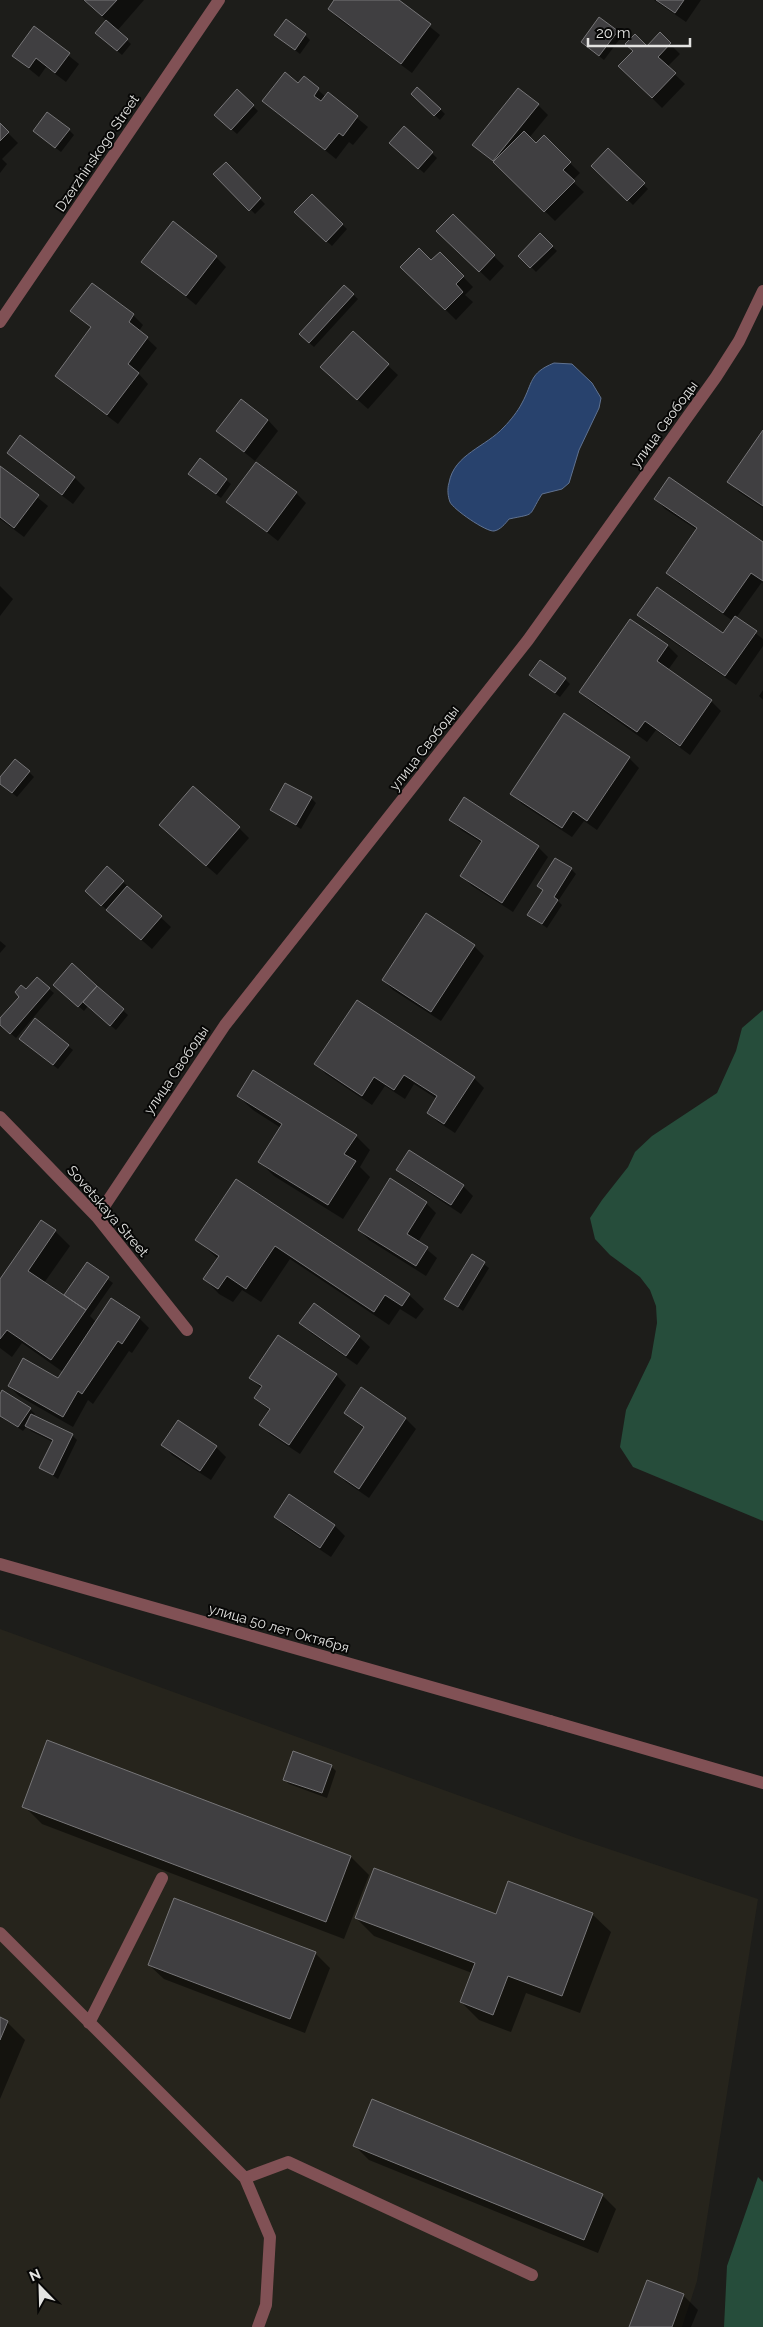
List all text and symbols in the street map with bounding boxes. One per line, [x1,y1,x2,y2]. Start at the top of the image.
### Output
scale bar [588,15,690,47]
text: 20 m [596,24,631,42]
street label: Dzerzhinskogo Street [52,91,142,215]
street label: улица Свободы [627,378,701,470]
street label: улица Свободы [386,702,462,794]
street label: улица Свободы [141,1023,211,1117]
street label: Sovetskaya Street [64,1162,152,1260]
street label: улица 50 лет Октября [207,1600,351,1656]
north arrow [15,2262,65,2312]
text: N [27,2266,43,2284]

